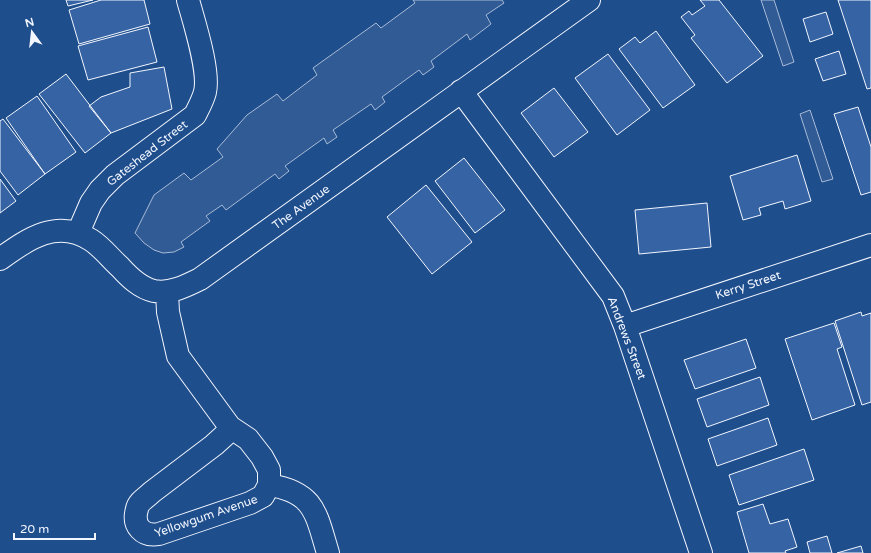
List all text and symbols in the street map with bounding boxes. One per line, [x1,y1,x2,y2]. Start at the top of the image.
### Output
north arrow [12,12,52,52]
text: N [24,15,35,30]
street label: Gateshead Street [104,117,190,189]
street label: The Avenue [270,181,333,232]
street label: Kerry Street [714,268,783,302]
street label: Andrews Street [605,295,649,382]
street label: Yellowgum Avenue [153,492,260,540]
scale bar [14,515,95,541]
text: 20 m [20,522,49,536]

